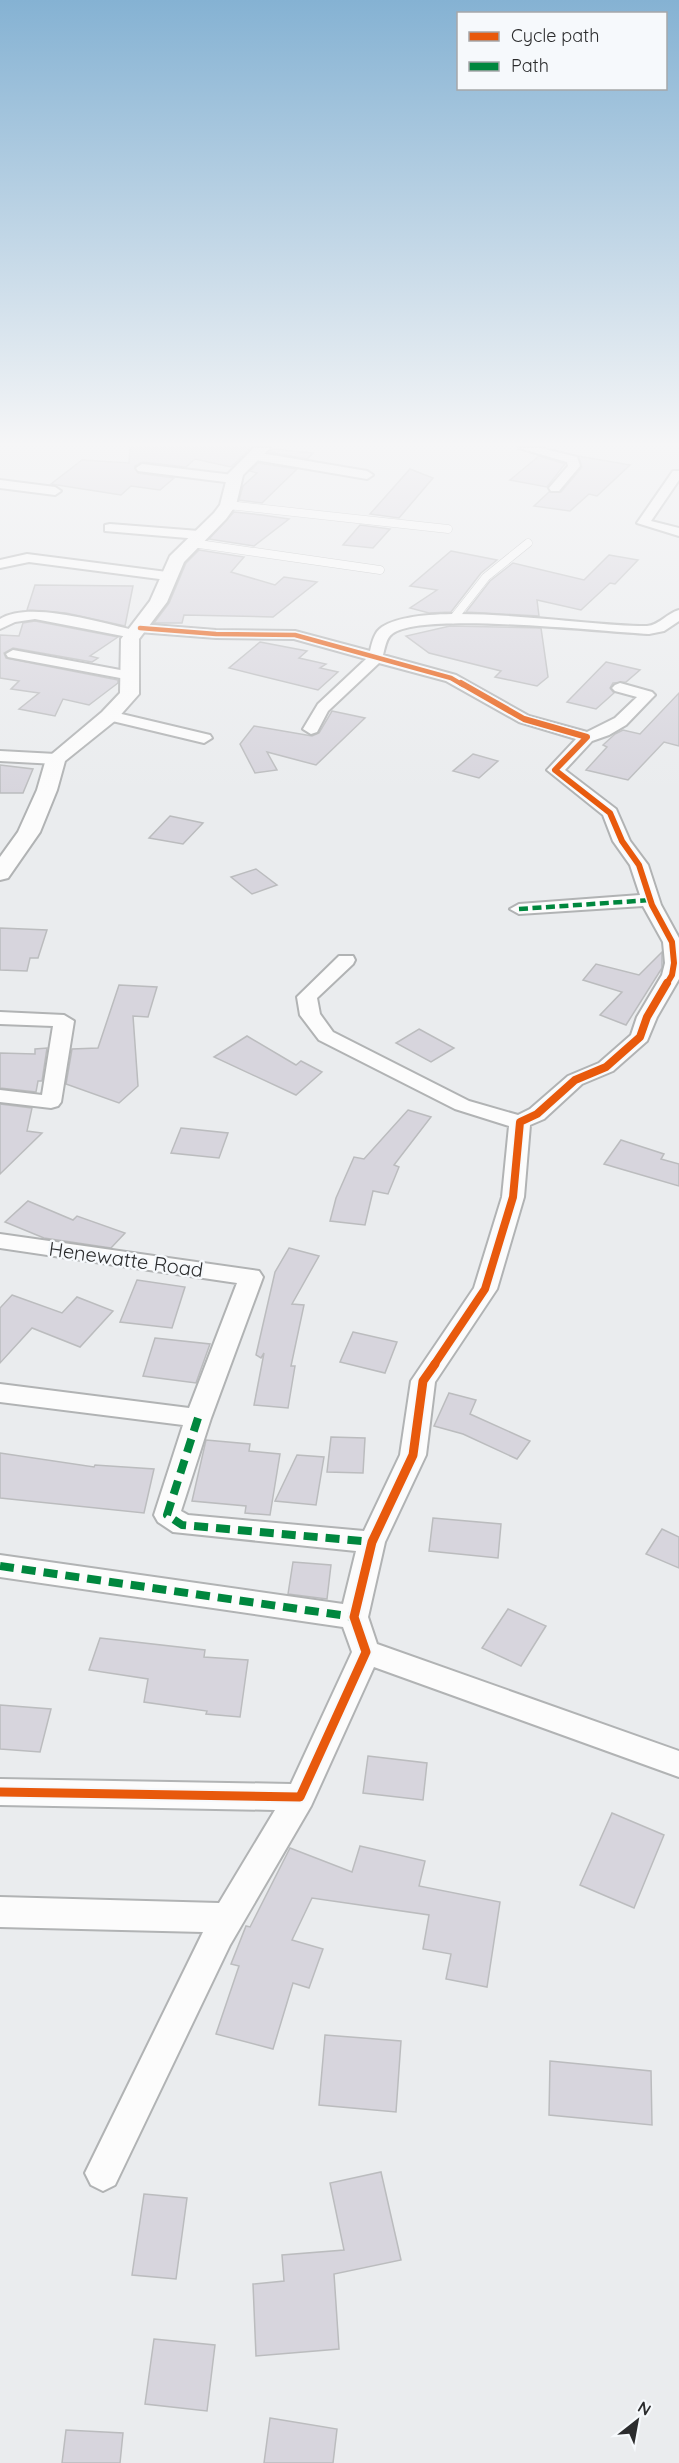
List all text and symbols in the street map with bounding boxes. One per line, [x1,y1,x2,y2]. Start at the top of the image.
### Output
legend [457,12,667,90]
text: Cycle path [511,24,599,47]
text: Path [511,54,549,77]
street label: Henewatte Road [47,1236,205,1282]
north arrow [607,2391,667,2451]
text: N [635,2397,655,2420]

